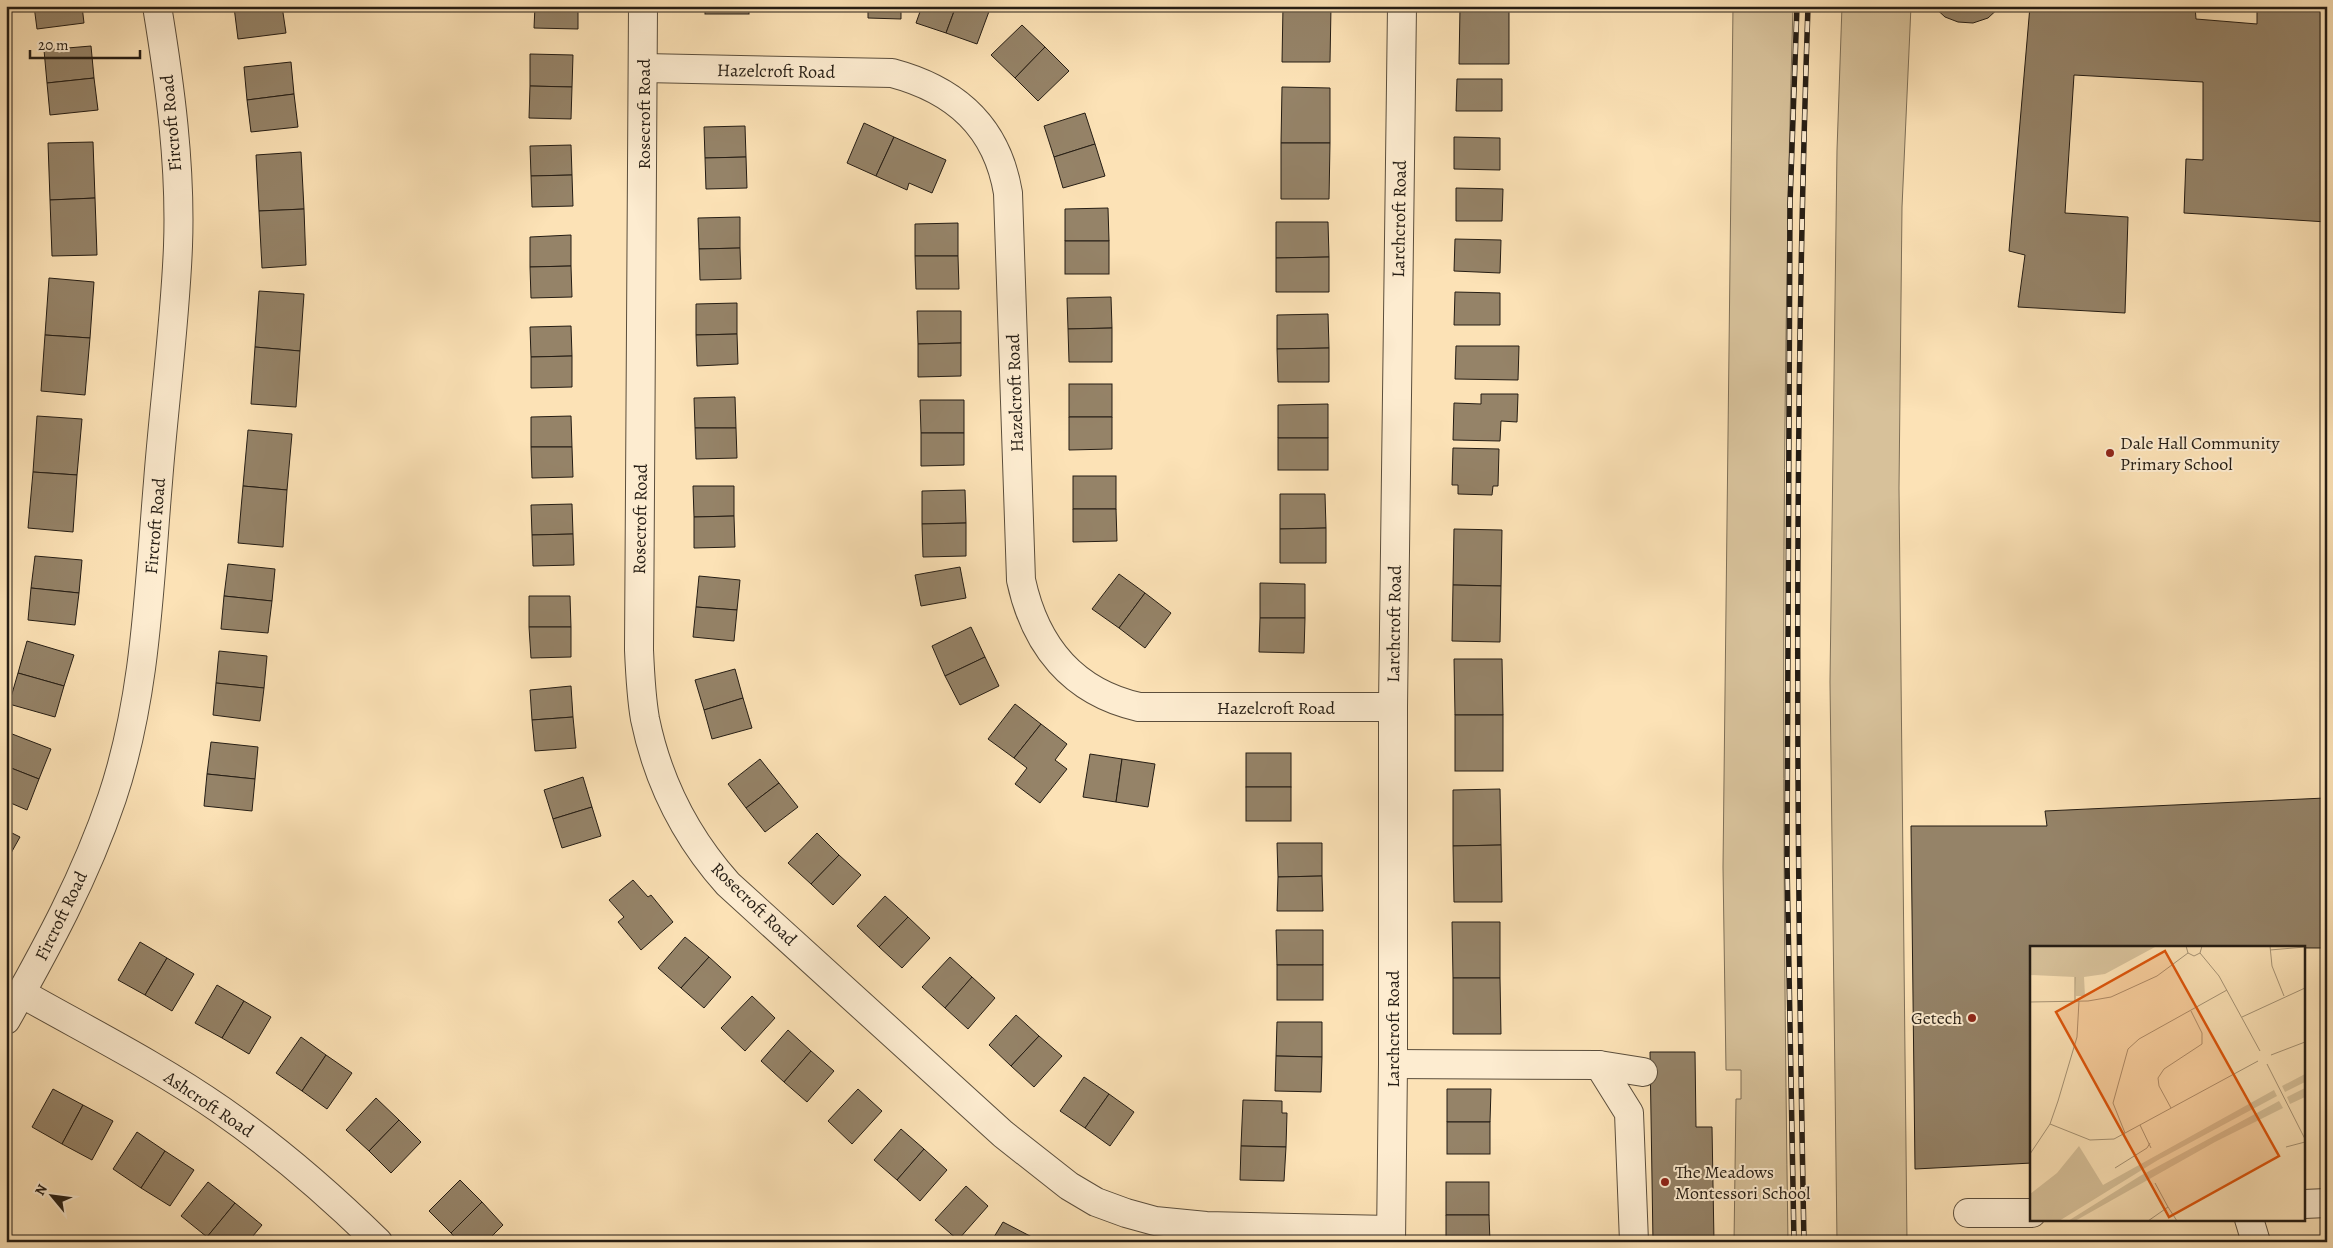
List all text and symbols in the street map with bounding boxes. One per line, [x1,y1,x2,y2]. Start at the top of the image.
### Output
scale bar [30,28,140,60]
text: 20 m [38,35,69,55]
street label: Rosecroft Road [632,58,656,169]
street label: Hazelcroft Road [717,58,836,84]
street label: Fircroft Road [155,73,187,172]
street label: Larchcroft Road [1386,160,1412,278]
street label: Hazelcroft Road [1001,333,1029,453]
place label: Dale Hall Community Primary School [2120,431,2280,476]
marker: Dale Hall Community Primary School [2104,447,2116,459]
street label: Rosecroft Road [627,463,653,575]
street label: Fircroft Road [139,476,171,575]
street label: Larchcroft Road [1381,565,1407,683]
street label: Hazelcroft Road [1217,696,1336,720]
street label: Rosecroft Road [706,857,802,951]
street label: Fircroft Road [29,867,93,965]
inset map [2030,946,2306,1220]
street label: Larchcroft Road [1381,970,1405,1088]
place label: Getech [1911,1006,1962,1030]
marker: Getech [1966,1012,1978,1024]
street label: Ashcroft Road [159,1065,259,1143]
place label: The Meadows Montessori School [1675,1160,1811,1205]
north arrow [28,1170,78,1220]
marker: The Meadows Montessori School [1659,1176,1671,1188]
text: N [30,1181,52,1199]

